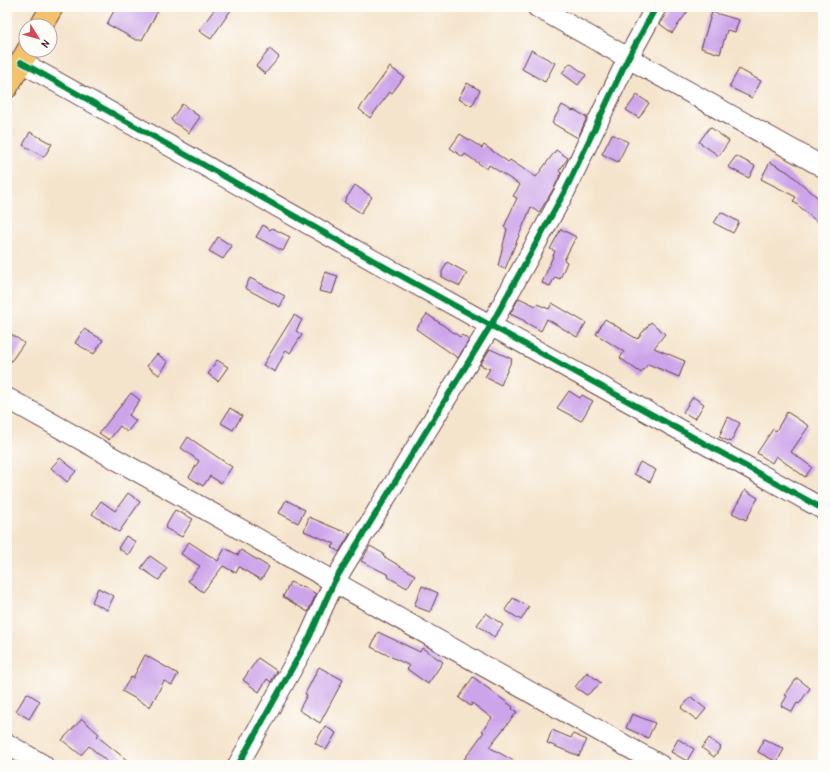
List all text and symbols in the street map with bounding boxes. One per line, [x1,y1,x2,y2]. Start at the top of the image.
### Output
north arrow [18,18,58,58]
text: N [39,37,53,51]

